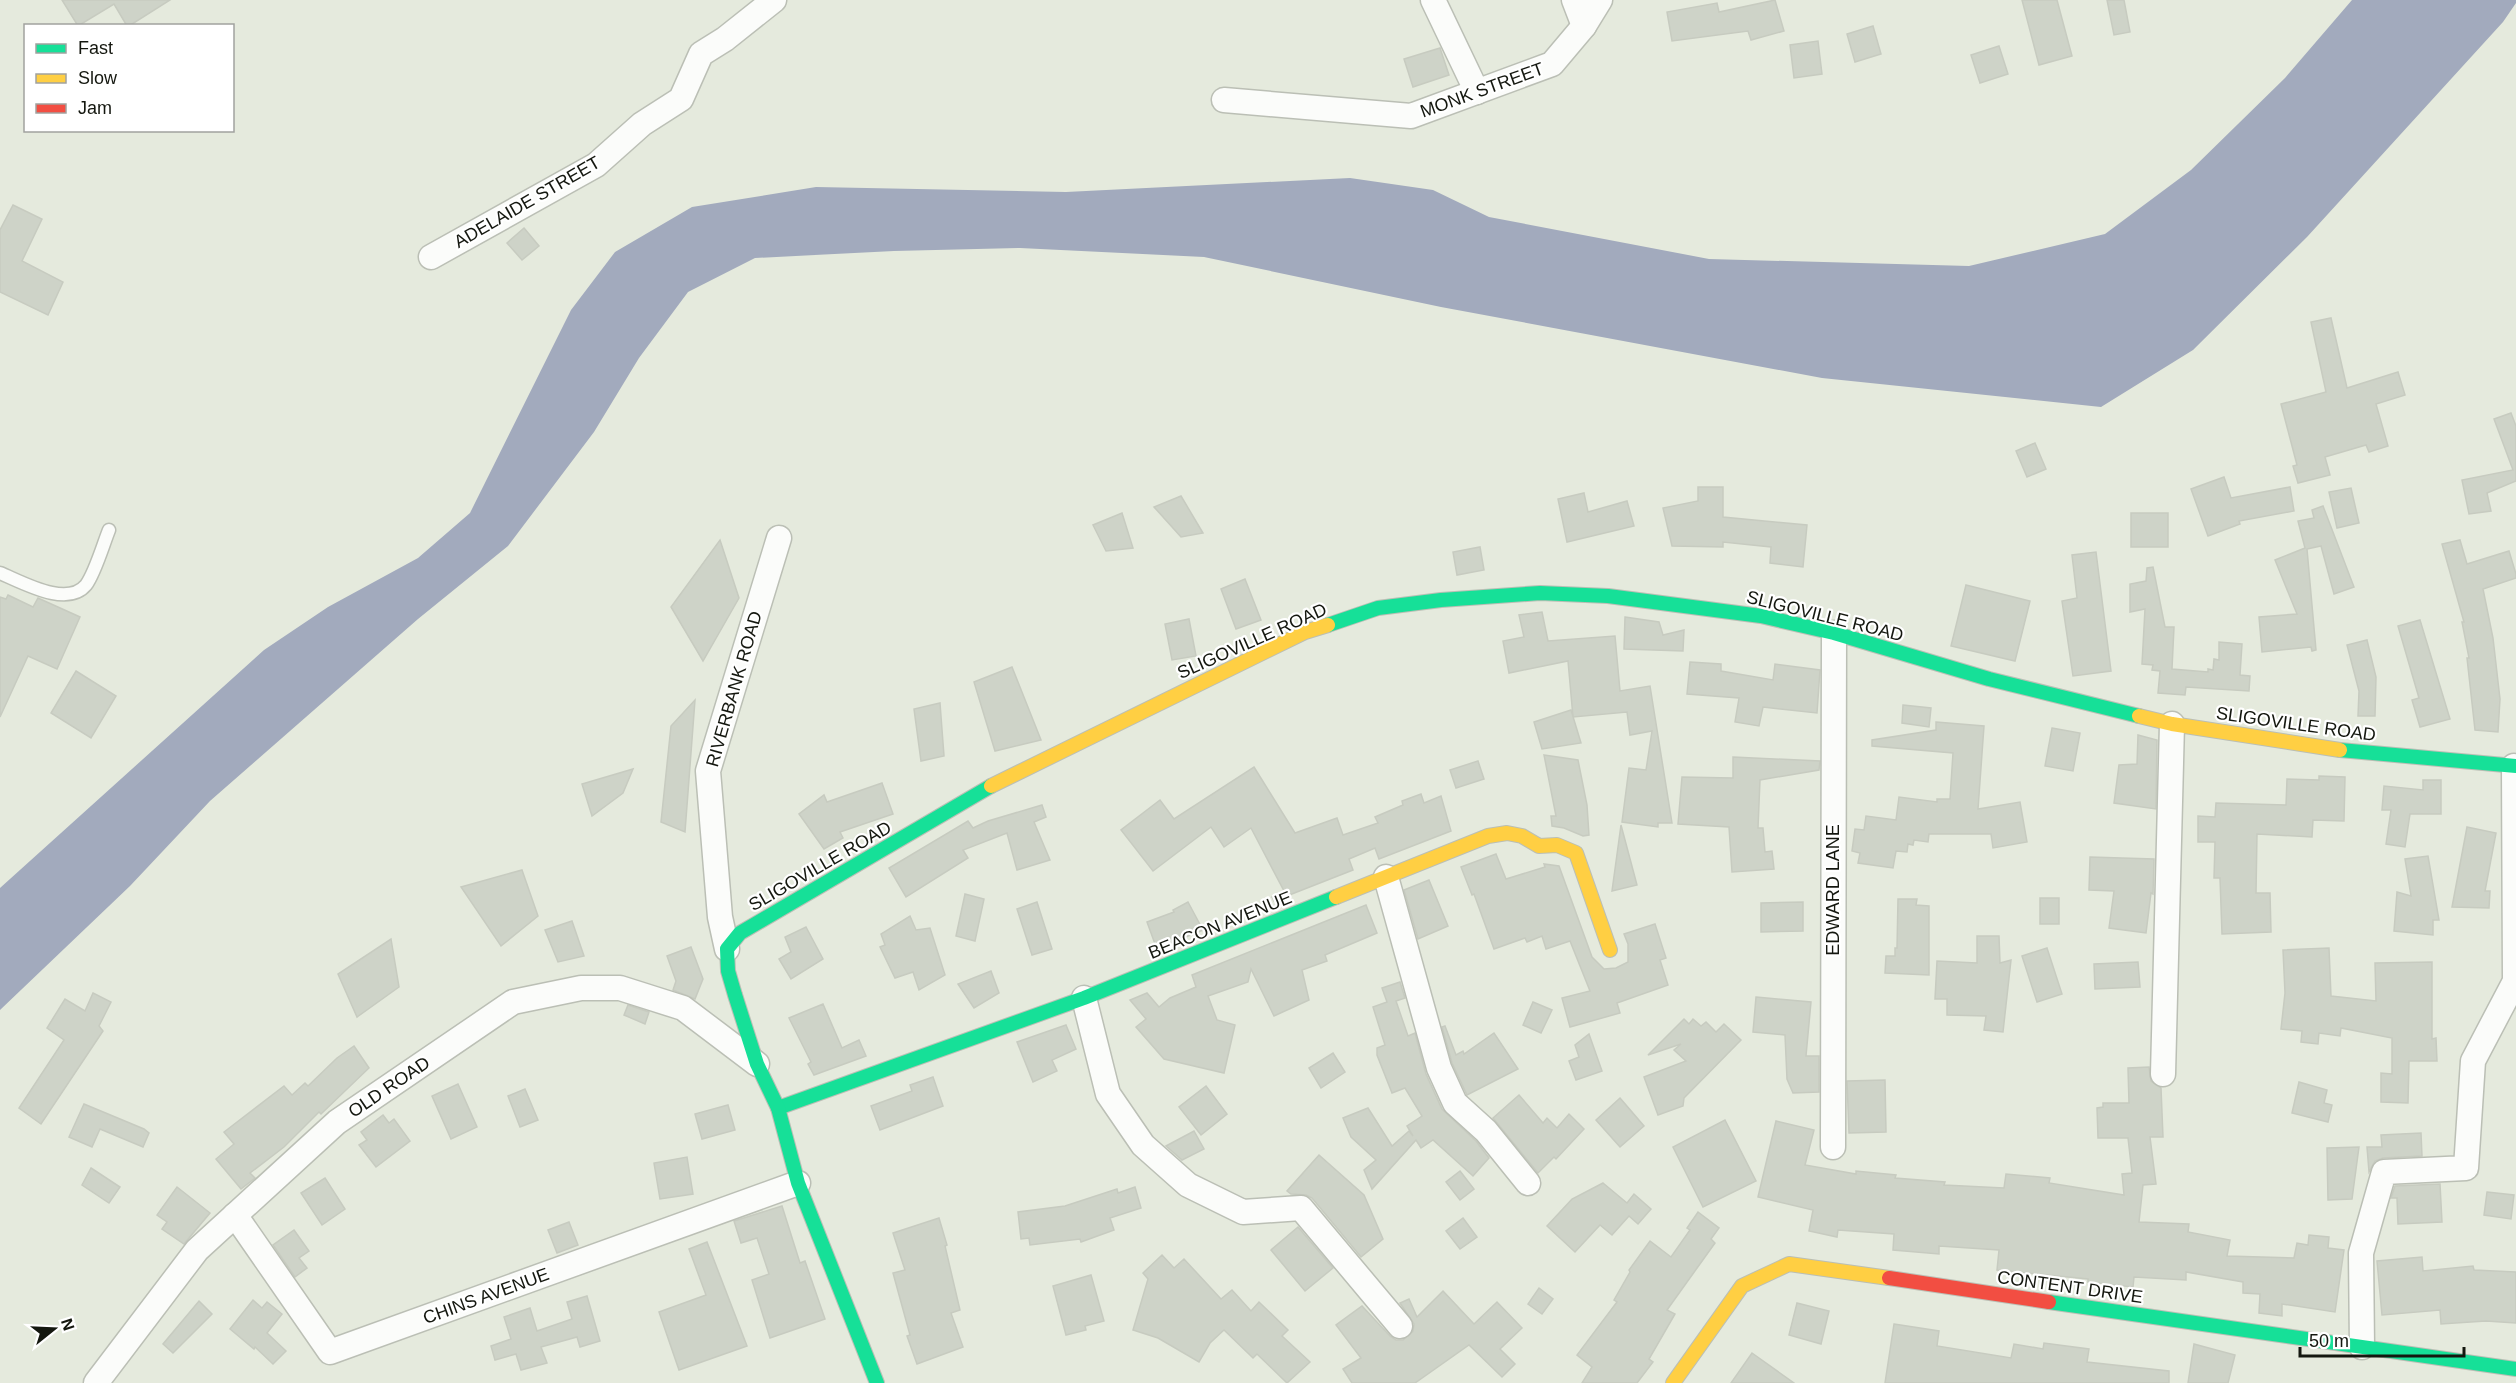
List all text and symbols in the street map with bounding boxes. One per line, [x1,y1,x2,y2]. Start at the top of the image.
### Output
legend [24,24,234,132]
text: Fast [78,38,113,58]
street label: MONK STREET [1417,58,1547,122]
text: Slow [78,68,118,88]
text: Jam [78,98,112,118]
street label: ADELAIDE STREET [451,152,603,252]
street label: SLIGOVILLE ROAD [1744,587,1906,645]
street label: SLIGOVILLE ROAD [1174,599,1330,683]
street label: RIVERBANK ROAD [702,609,766,769]
street label: SLIGOVILLE ROAD [2215,703,2377,745]
street label: SLIGOVILLE ROAD [745,817,895,915]
street label: EDWARD LANE [1823,824,1843,956]
street label: BEACON AVENUE [1145,887,1295,963]
street label: OLD ROAD [344,1052,434,1122]
street label: CHINS AVENUE [420,1264,552,1328]
street label: CONTENT DRIVE [1996,1267,2144,1307]
north arrow [24,1299,84,1359]
text: N [58,1316,78,1333]
scale bar [2300,1320,2464,1358]
text: 50 m [2309,1331,2349,1351]

